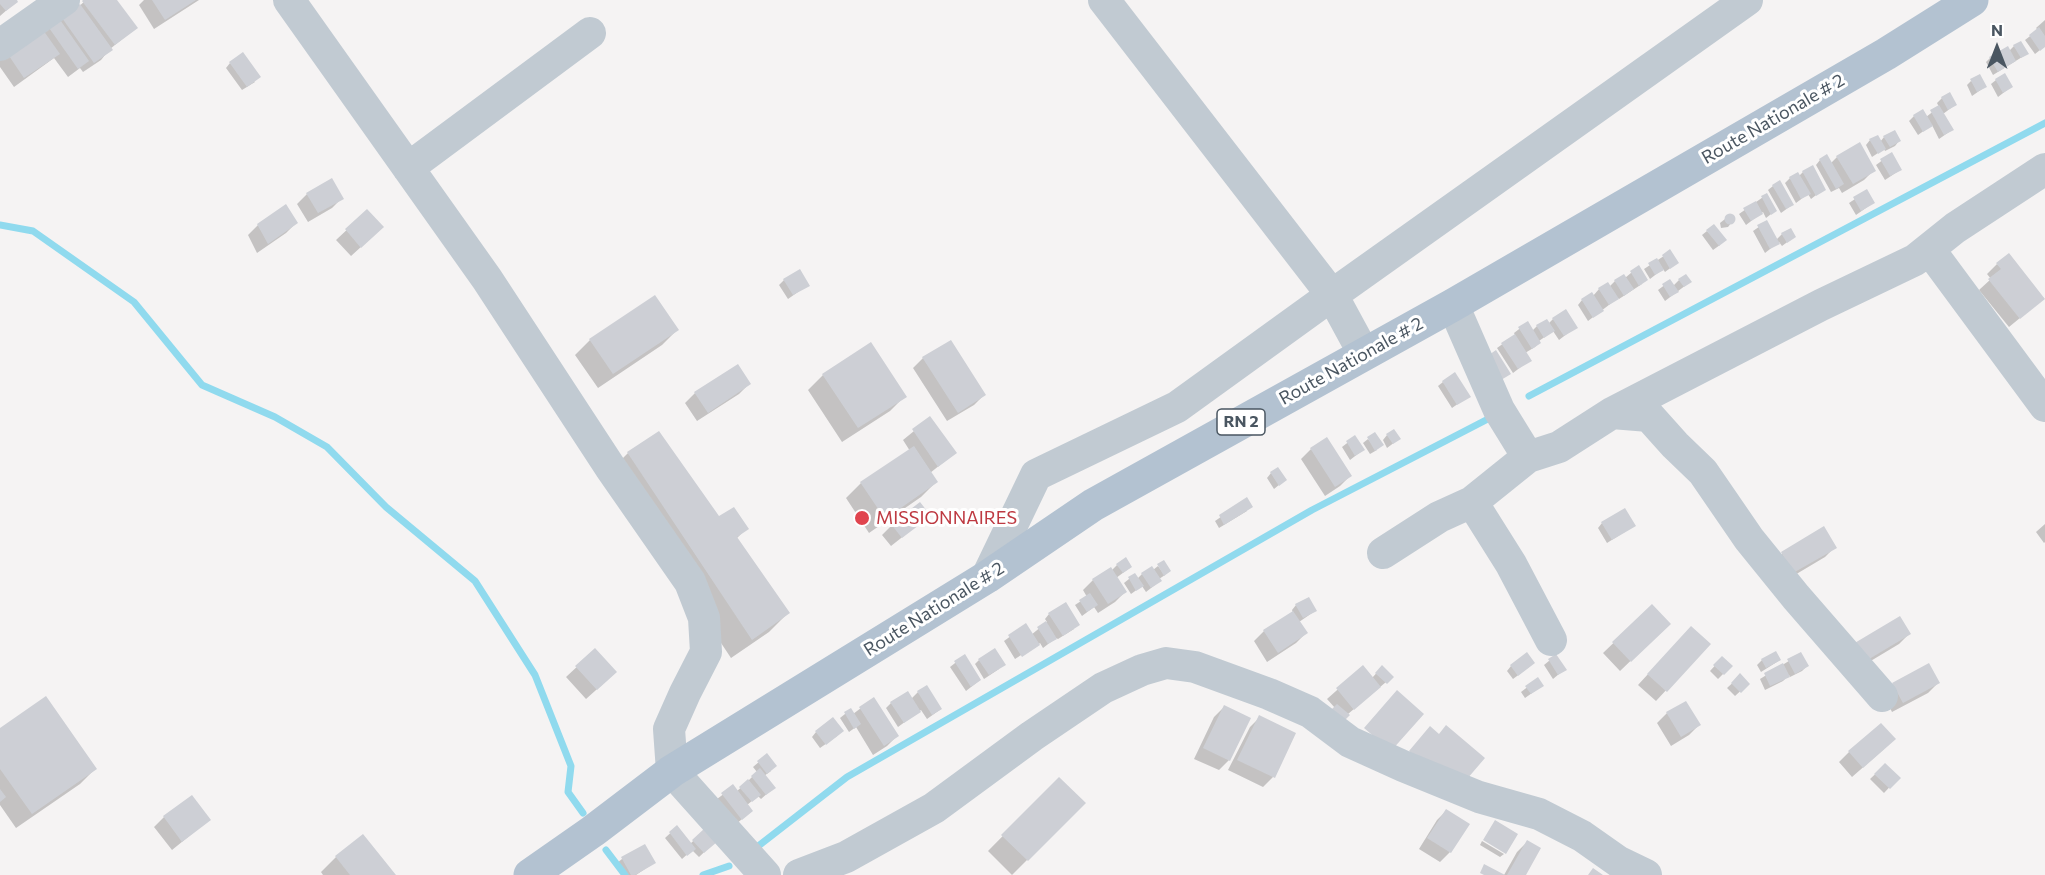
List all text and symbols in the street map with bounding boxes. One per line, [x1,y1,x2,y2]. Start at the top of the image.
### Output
north arrow [1967,18,2027,78]
text: N [1991,20,2003,39]
street label: Route Nationale # 2 [1698,69,1848,169]
street label: Route Nationale # 2 [1275,312,1427,410]
road number: RN 2 [1217,409,1265,435]
place label: MISSIONNAIRES [876,507,1017,529]
marker: MISSIONNAIRES [853,509,871,527]
street label: Route Nationale # 2 [860,557,1008,661]

